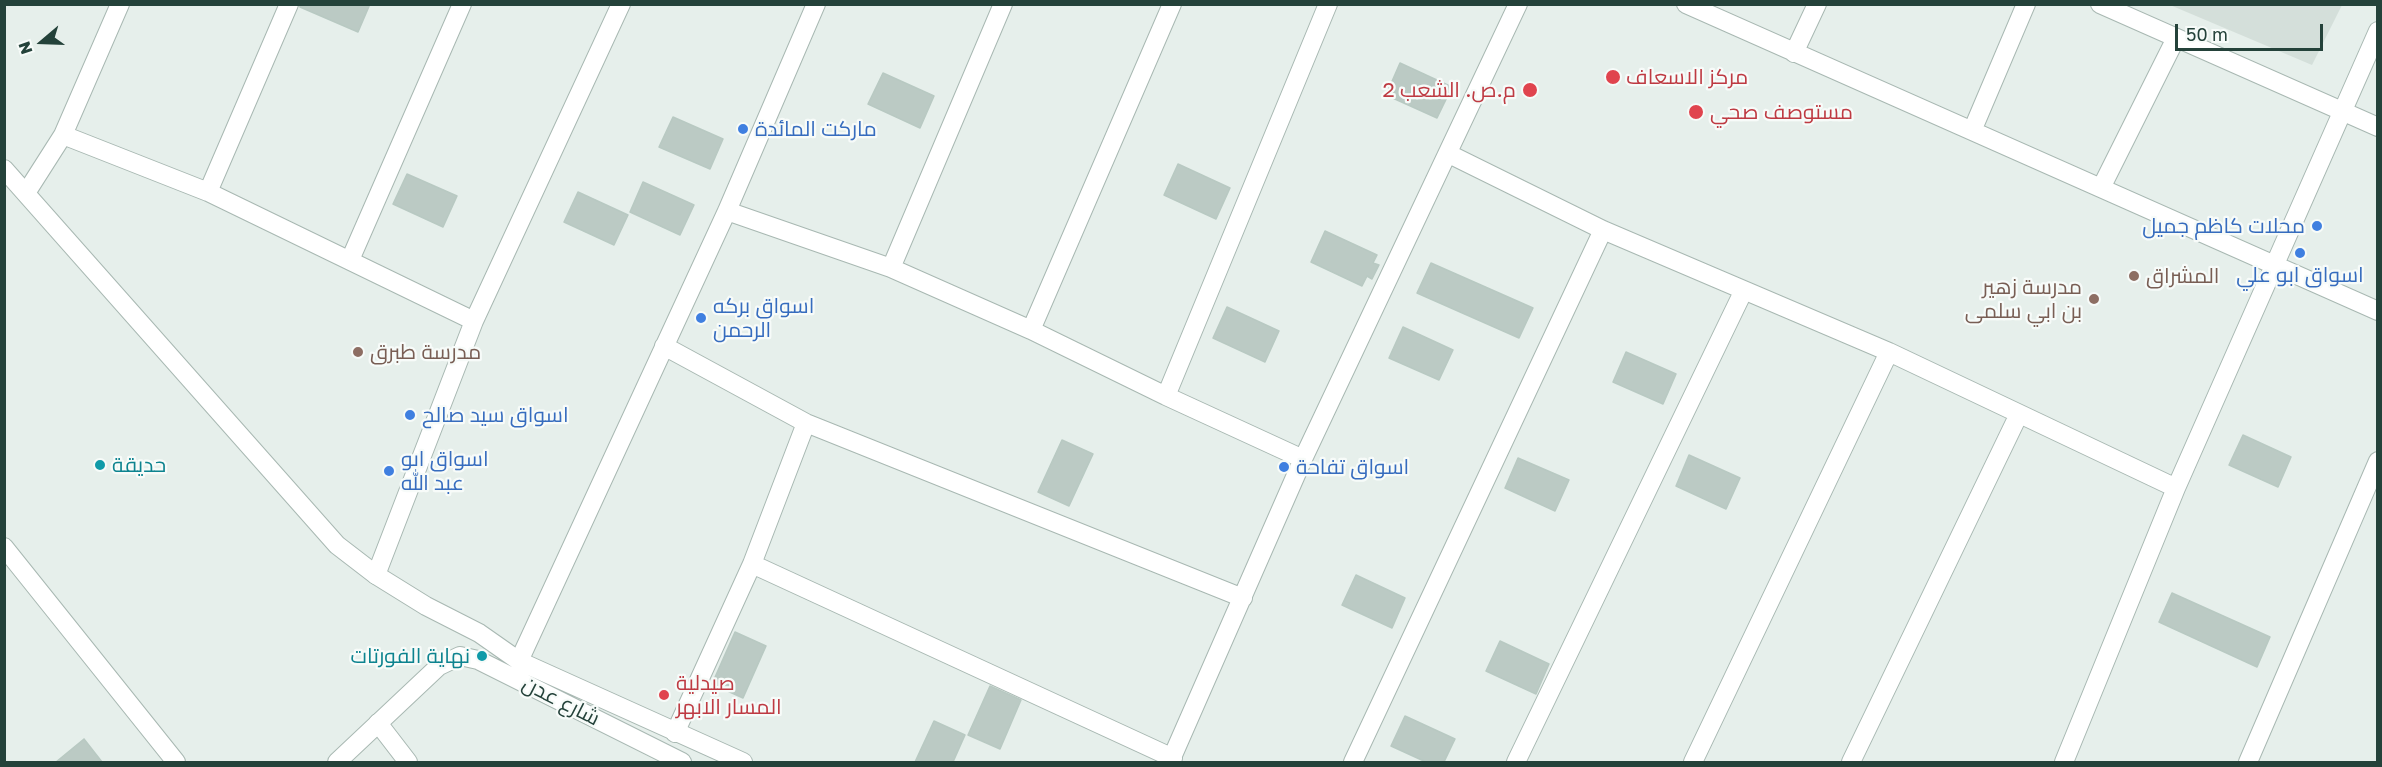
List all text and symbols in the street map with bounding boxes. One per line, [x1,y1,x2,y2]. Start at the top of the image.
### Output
north arrow [12,12,72,72]
scale bar [2178,12,2326,50]
text: 50 m [2186,23,2228,45]
text: N [14,39,36,57]
place label: مركز الاسعاف [1626,64,1748,90]
marker: مركز الاسعاف [1604,68,1622,86]
place label: م.ص. الشعب 2 [1383,77,1516,103]
marker: م.ص. الشعب 2 [1521,81,1539,99]
place label: مستوصف صحي [1710,99,1853,125]
marker: مستوصف صحي [1687,103,1705,121]
place label: ماركت المائدة [755,116,877,142]
marker: ماركت المائدة [736,122,750,136]
place label: محلات كاظم جميل [2142,213,2305,239]
marker: محلات كاظم جميل [2310,219,2324,233]
marker: اسواق ابو علي [2293,246,2307,260]
place label: اسواق ابو علي [2236,262,2364,288]
place label: المشراق [2146,263,2219,289]
marker: المشراق [2127,269,2141,283]
place label: مدرسة زهير بن ابي سلمى [1965,274,2082,324]
marker: مدرسة زهير بن ابي سلمى [2087,292,2101,306]
place label: اسواق بركه الرحمن [713,293,814,343]
marker: اسواق بركه الرحمن [694,311,708,325]
place label: مدرسة طبرق [370,339,481,365]
marker: مدرسة طبرق [351,345,365,359]
place label: اسواق سيد صالح [422,402,569,428]
marker: اسواق سيد صالح [403,408,417,422]
place label: اسواق ابو عبد الله [401,446,489,496]
place label: حديقة [112,452,166,478]
place label: اسواق تفاحة [1296,454,1409,480]
marker: حديقة [93,458,107,472]
marker: اسواق تفاحة [1277,460,1291,474]
marker: اسواق ابو عبد الله [382,464,396,478]
place label: نهاية الفورتات [350,643,470,669]
marker: نهاية الفورتات [475,649,489,663]
place label: صيدلية المسار الابهر [676,670,782,720]
street label: شارع عدن [518,671,604,731]
marker: صيدلية المسار الابهر [657,688,671,702]

